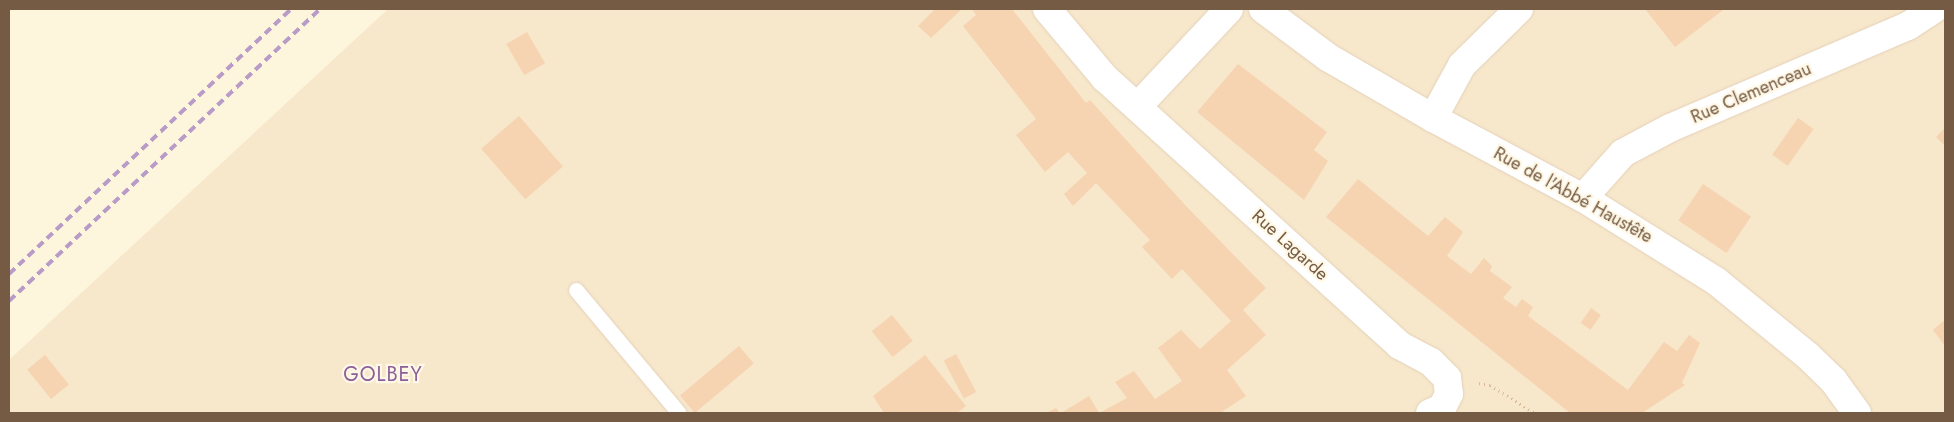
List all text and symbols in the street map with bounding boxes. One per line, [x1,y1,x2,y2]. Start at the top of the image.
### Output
street label: Rue Clemenceau [1688,58,1814,128]
street label: Rue de l'Abbé Haustête [1490,142,1656,248]
street label: Rue Lagarde [1247,205,1333,285]
district label: GOLBEY [342,362,424,386]

